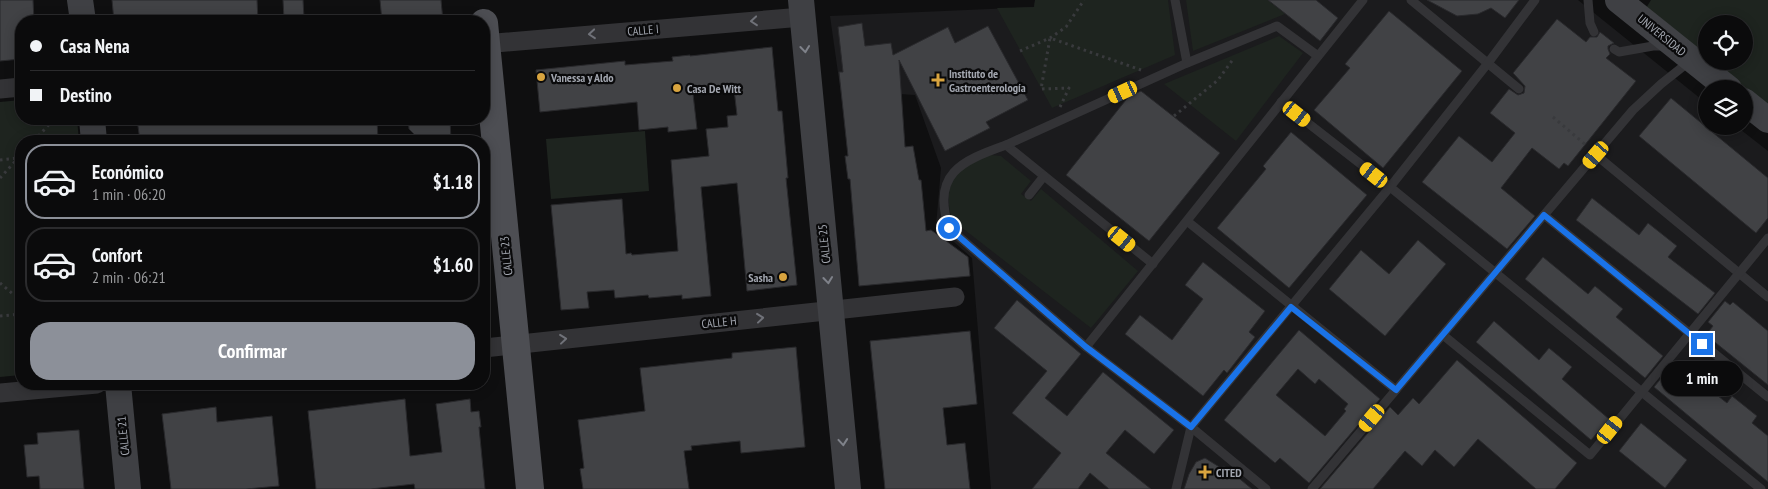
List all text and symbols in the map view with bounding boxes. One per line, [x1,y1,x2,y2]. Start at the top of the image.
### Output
street label: UNIVERSIDAD [1635,11,1689,59]
one-way arrow [749,15,757,26]
map controls [1698,15,1753,135]
button: locate [1698,15,1753,70]
street label: CALLE I [627,21,659,39]
one-way arrow [587,29,595,40]
text: Casa Nena [60,34,130,58]
one-way arrow [799,45,810,53]
place label: Instituto de Gastroenterología [949,66,1026,95]
place label: Vanessa y Aldo [550,70,614,85]
marker: Vanessa y Aldo [535,71,547,83]
marker: Instituto de Gastroenterología [931,73,945,87]
car [1106,79,1139,105]
button: layers [1698,80,1753,135]
place label: Casa De Witt [687,81,741,96]
marker: Casa De Witt [671,82,683,94]
text: Destino [60,83,112,107]
car [1280,99,1313,129]
car [1580,139,1611,171]
icon: car [32,159,77,204]
text: Económico [92,160,164,184]
car [1357,160,1390,190]
text: $1.18 [433,170,473,194]
text: 1 min · 06:20 [92,184,166,204]
route start [938,217,960,239]
street label: CALLE 25 [814,224,834,264]
car [1105,224,1138,254]
street label: CALLE 23 [496,236,516,276]
icon: car [32,242,77,287]
text: Confort [92,243,142,267]
text: $1.60 [433,253,473,277]
text: 2 min · 06:21 [92,267,166,287]
place label: Sasha [748,270,773,285]
marker: Sasha [777,271,789,283]
one-way arrow [822,276,833,284]
street label: CALLE H [701,313,737,331]
one-way arrow [756,313,764,324]
button: Confirmar [30,322,475,380]
route end [1691,333,1713,355]
one-way arrow [560,334,568,345]
callout: 1 min [1661,362,1743,396]
text: 1 min [1686,368,1718,388]
car [1356,402,1387,434]
car [1594,414,1625,446]
street label: CALLE 21 [113,416,133,456]
one-way arrow [837,438,848,446]
marker: CITED [1198,465,1212,479]
place label: CITED [1216,465,1242,480]

